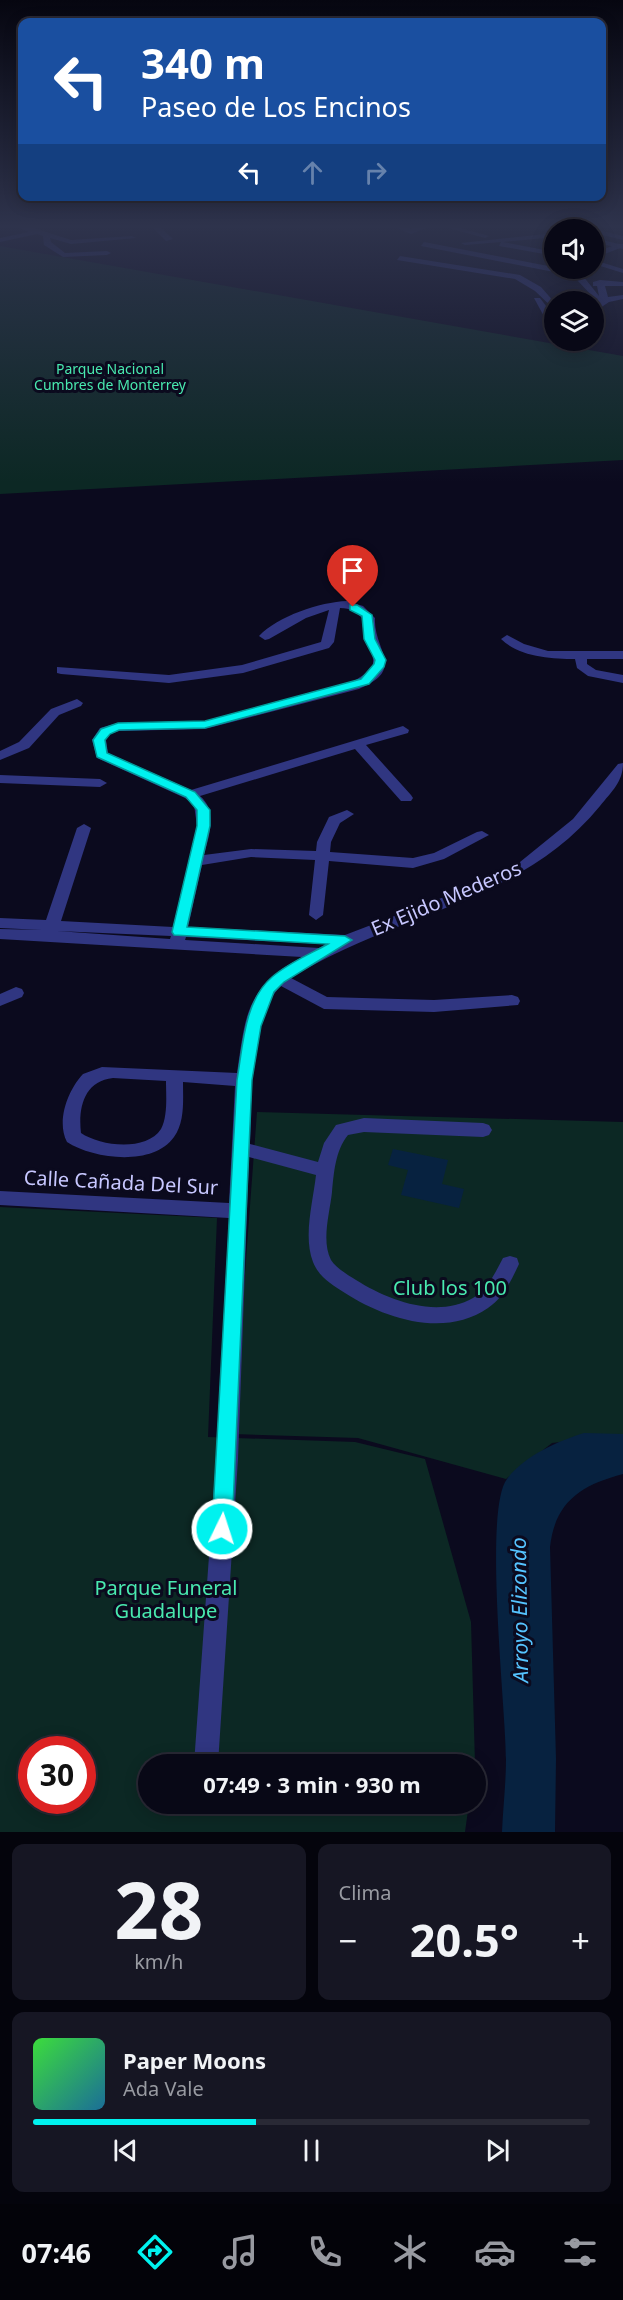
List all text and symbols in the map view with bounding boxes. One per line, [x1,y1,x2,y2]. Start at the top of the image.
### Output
text: 340 m [141,34,265,91]
icon: left [42,42,120,120]
text: Paseo de Los Encinos [141,88,411,125]
icon: left [233,156,266,189]
icon: ahead [296,156,329,189]
icon: right [359,156,392,189]
map controls [544,219,604,351]
button: sound [544,219,604,279]
button: layers [544,291,604,351]
park label: Parque Nacional Cumbres de Monterrey [34,359,187,394]
pin [327,545,378,607]
icon: arrive [336,554,369,587]
street label: Ex Ejido Mederos [367,854,525,942]
street label: Calle Cañada Del Sur [23,1163,219,1201]
park label: Club los 100 [393,1274,507,1301]
position arrow [190,1497,254,1561]
water label: Arroyo Elizondo [504,1537,534,1685]
park label: Parque Funeral Guadalupe [95,1574,237,1624]
speed limit sign: 30 [18,1736,96,1814]
text: 07:49 · 3 min · 930 m [203,1769,421,1799]
text: 28 [114,1856,203,1962]
text: Clima [339,1879,391,1906]
text: 20.5° [410,1909,519,1970]
text: − [339,1918,357,1963]
text: + [571,1918,590,1963]
text: km/h [134,1948,183,1975]
text: Paper Moons [123,2045,266,2075]
text: Ada Vale [123,2075,204,2102]
icon: previous [109,2134,142,2167]
icon: pause [295,2134,328,2167]
icon: next [481,2134,514,2167]
icon: directions [134,2231,176,2273]
icon: music [219,2231,261,2273]
icon: phone [304,2231,346,2273]
icon: climate [389,2231,431,2273]
icon: car [474,2231,516,2273]
icon: filters [559,2231,601,2273]
text: 07:46 [22,2234,91,2271]

